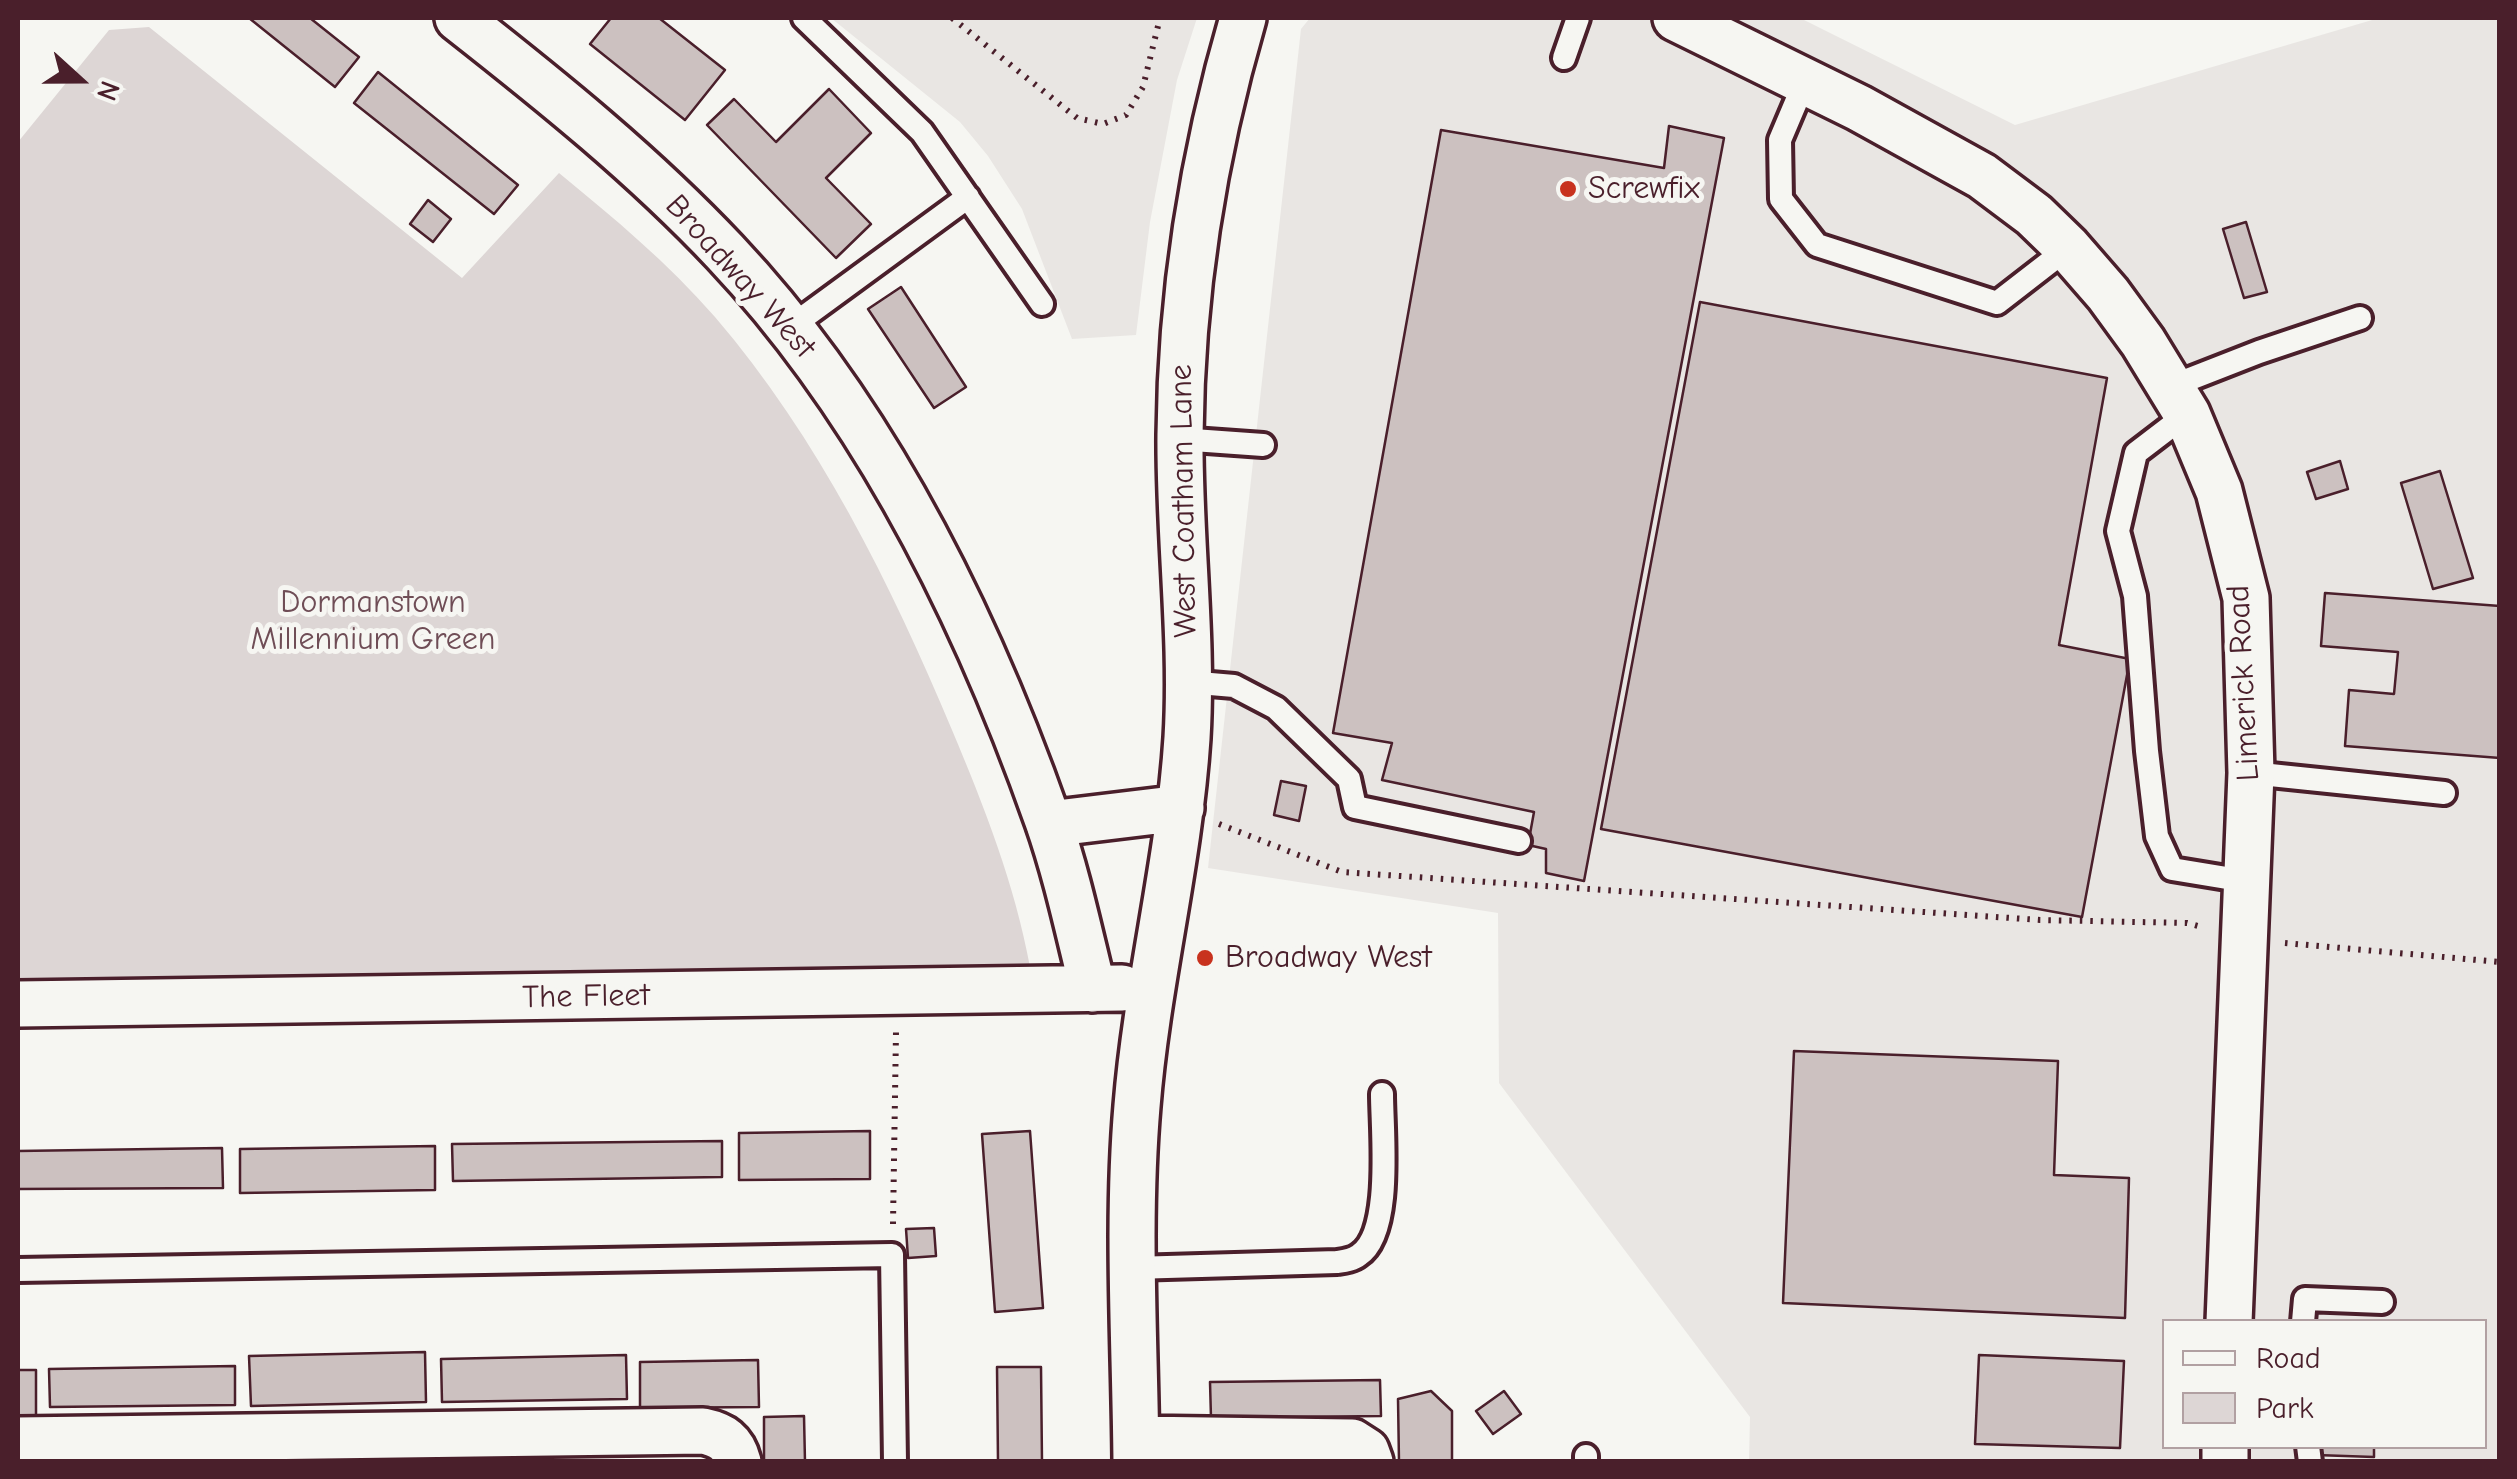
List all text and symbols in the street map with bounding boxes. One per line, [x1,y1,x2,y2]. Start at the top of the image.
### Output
north arrow [30,30,130,130]
text: N [90,76,126,105]
place label: Screwfix [1588,170,1700,208]
marker: Screwfix [1557,178,1579,200]
street label: Broadway West [657,187,823,367]
street label: West Coatham Lane [1162,364,1206,638]
park label: Dormanstown Millennium Green [250,584,496,659]
street label: Limerick Road [2220,584,2268,782]
place label: Broadway West [1225,939,1432,977]
marker: Broadway West [1194,947,1216,969]
street label: The Fleet [522,977,650,1017]
legend [2162,1319,2487,1449]
text: Road [2256,1341,2321,1376]
text: Park [2256,1391,2313,1426]

